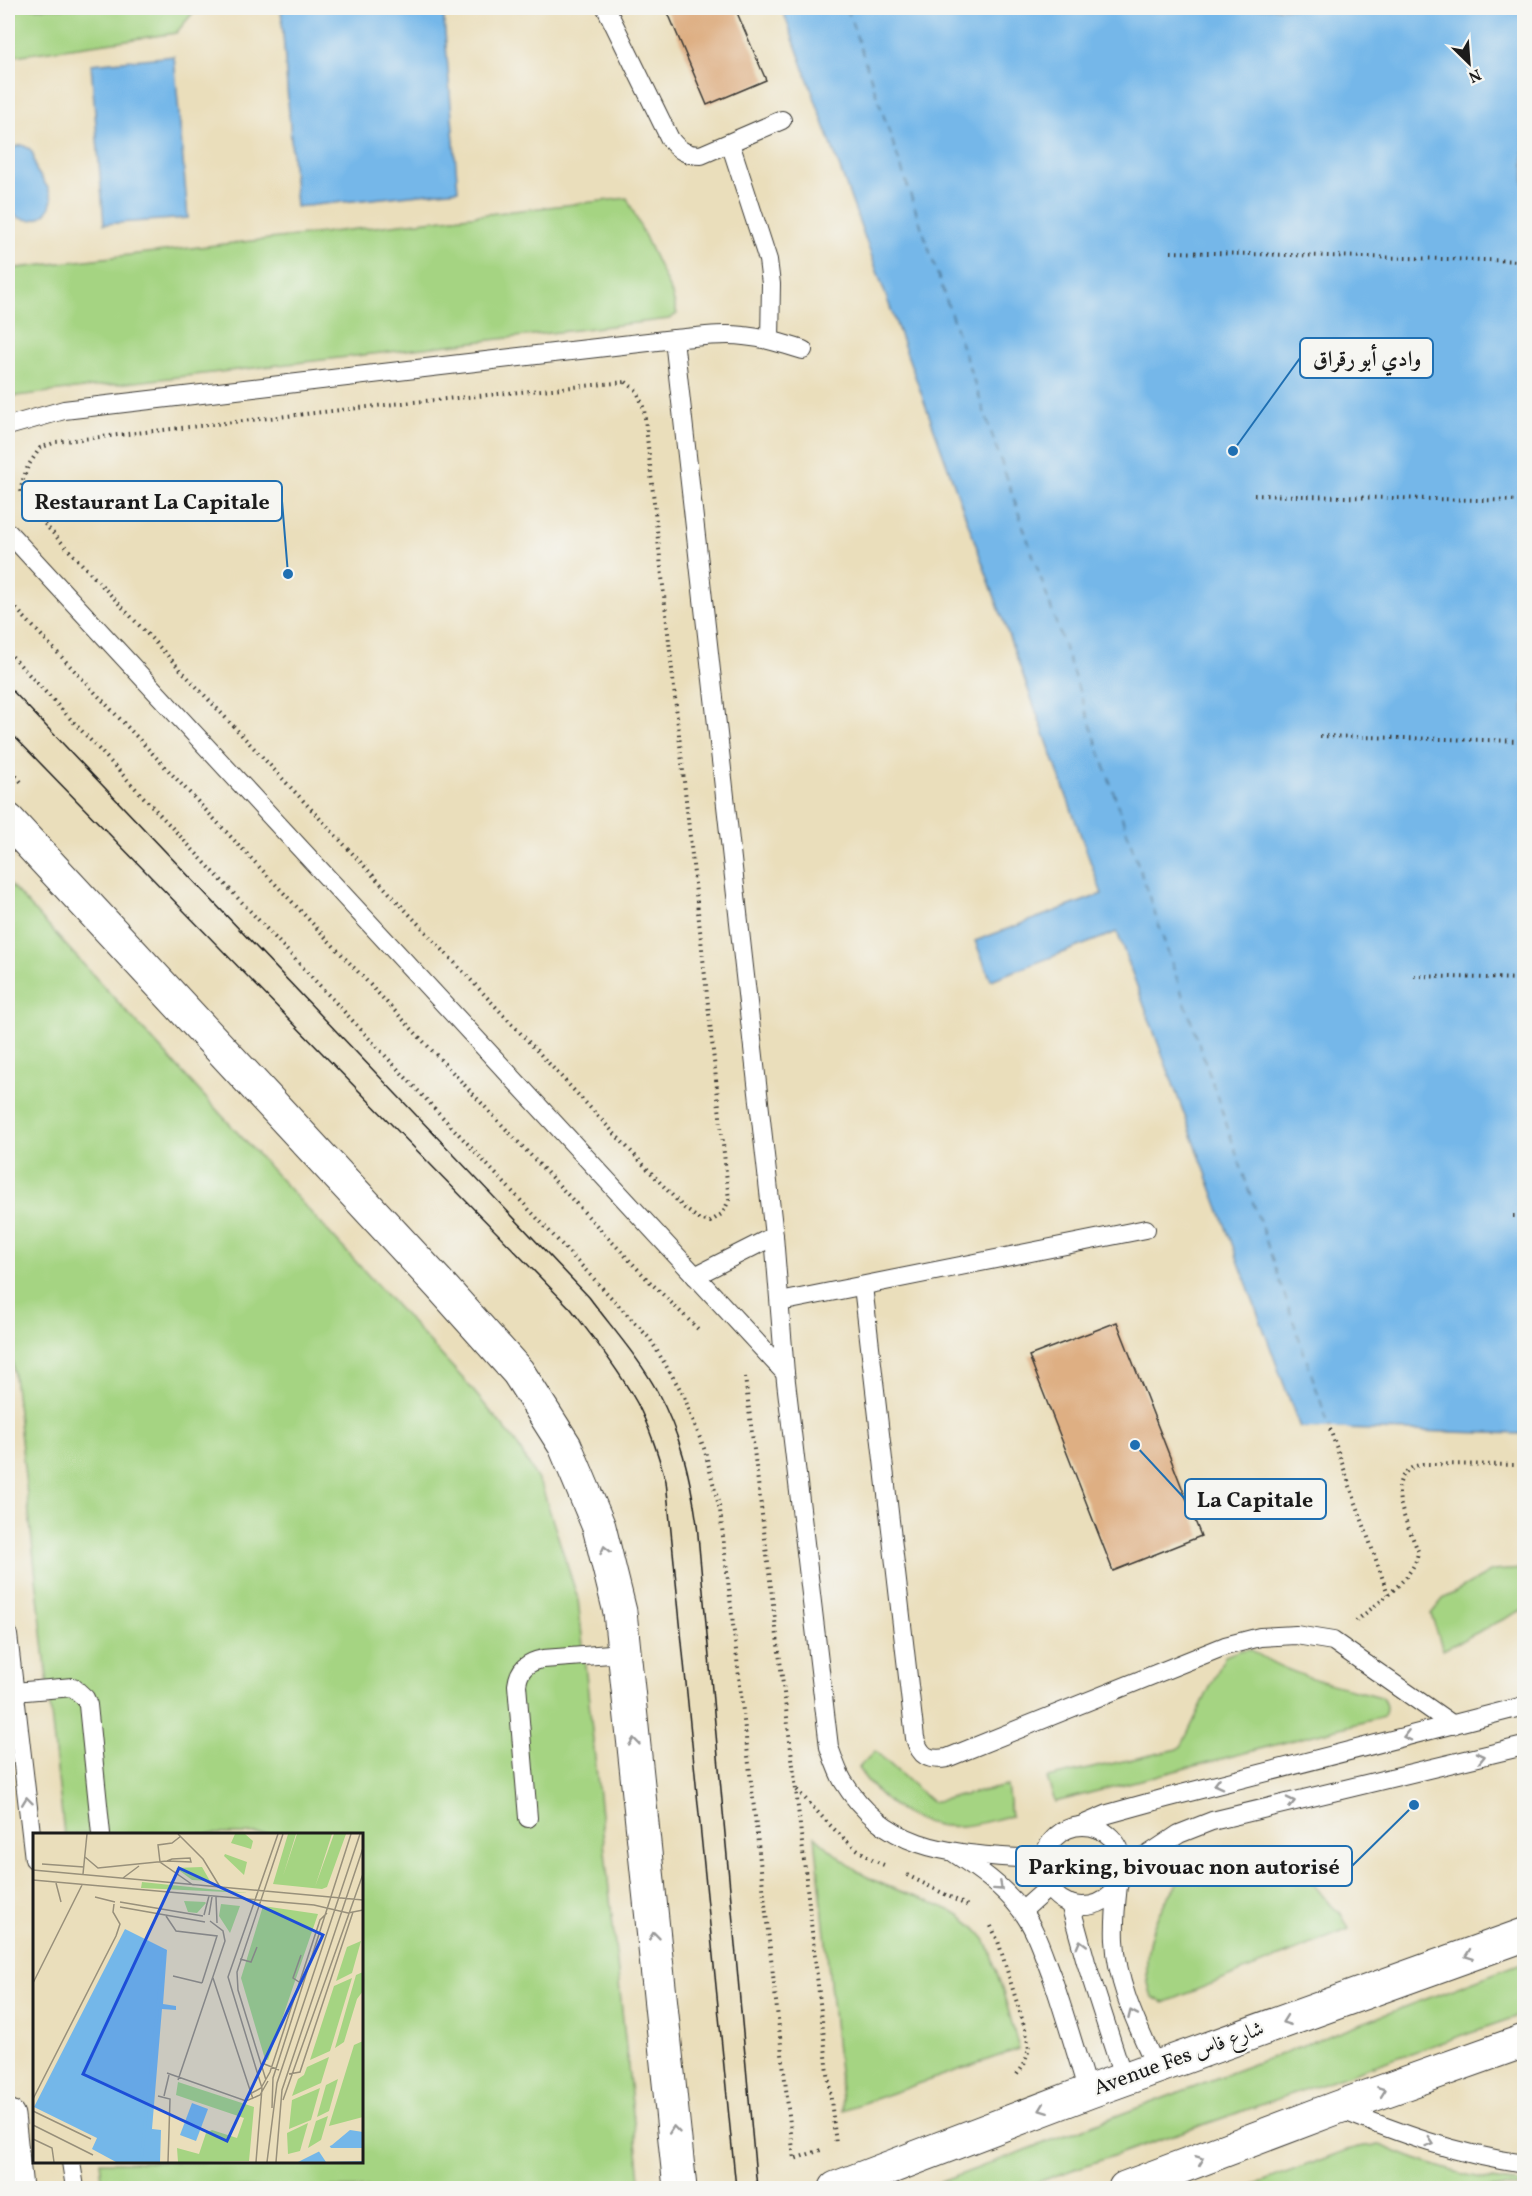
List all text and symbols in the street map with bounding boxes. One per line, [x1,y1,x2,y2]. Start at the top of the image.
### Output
north arrow [1439,33,1499,93]
text: N [1464,62,1484,87]
callout: وادي أبو رقراق [1300,338,1433,378]
text: وادي أبو رقراق [1313,343,1421,377]
callout: Restaurant La Capitale [22,481,282,521]
text: Restaurant La Capitale [34,488,270,519]
callout: La Capitale [1185,1479,1326,1519]
text: La Capitale [1197,1486,1313,1517]
one-way arrow [599,1545,612,1555]
one-way arrow [1402,1729,1412,1742]
one-way arrow [628,1738,641,1747]
one-way arrow [1475,1751,1485,1764]
one-way arrow [1213,1777,1223,1790]
one-way arrow [22,1796,34,1806]
one-way arrow [1286,1796,1296,1809]
inset map [33,1833,363,2163]
callout: Parking, bivouac non autorisé [1016,1846,1352,1886]
text: Parking, bivouac non autorisé [1028,1853,1340,1884]
one-way arrow [992,1880,1003,1891]
one-way arrow [648,1932,661,1941]
one-way arrow [1075,1939,1088,1949]
one-way arrow [1465,1948,1475,1961]
one-way arrow [1127,2009,1139,2020]
one-way arrow [1281,2013,1292,2026]
street label: Avenue Fes شارع فاس [1090,2015,1269,2105]
one-way arrow [1376,2086,1387,2099]
one-way arrow [1039,2102,1050,2114]
one-way arrow [668,2126,681,2135]
one-way arrow [1424,2136,1435,2149]
one-way arrow [1193,2155,1204,2167]

